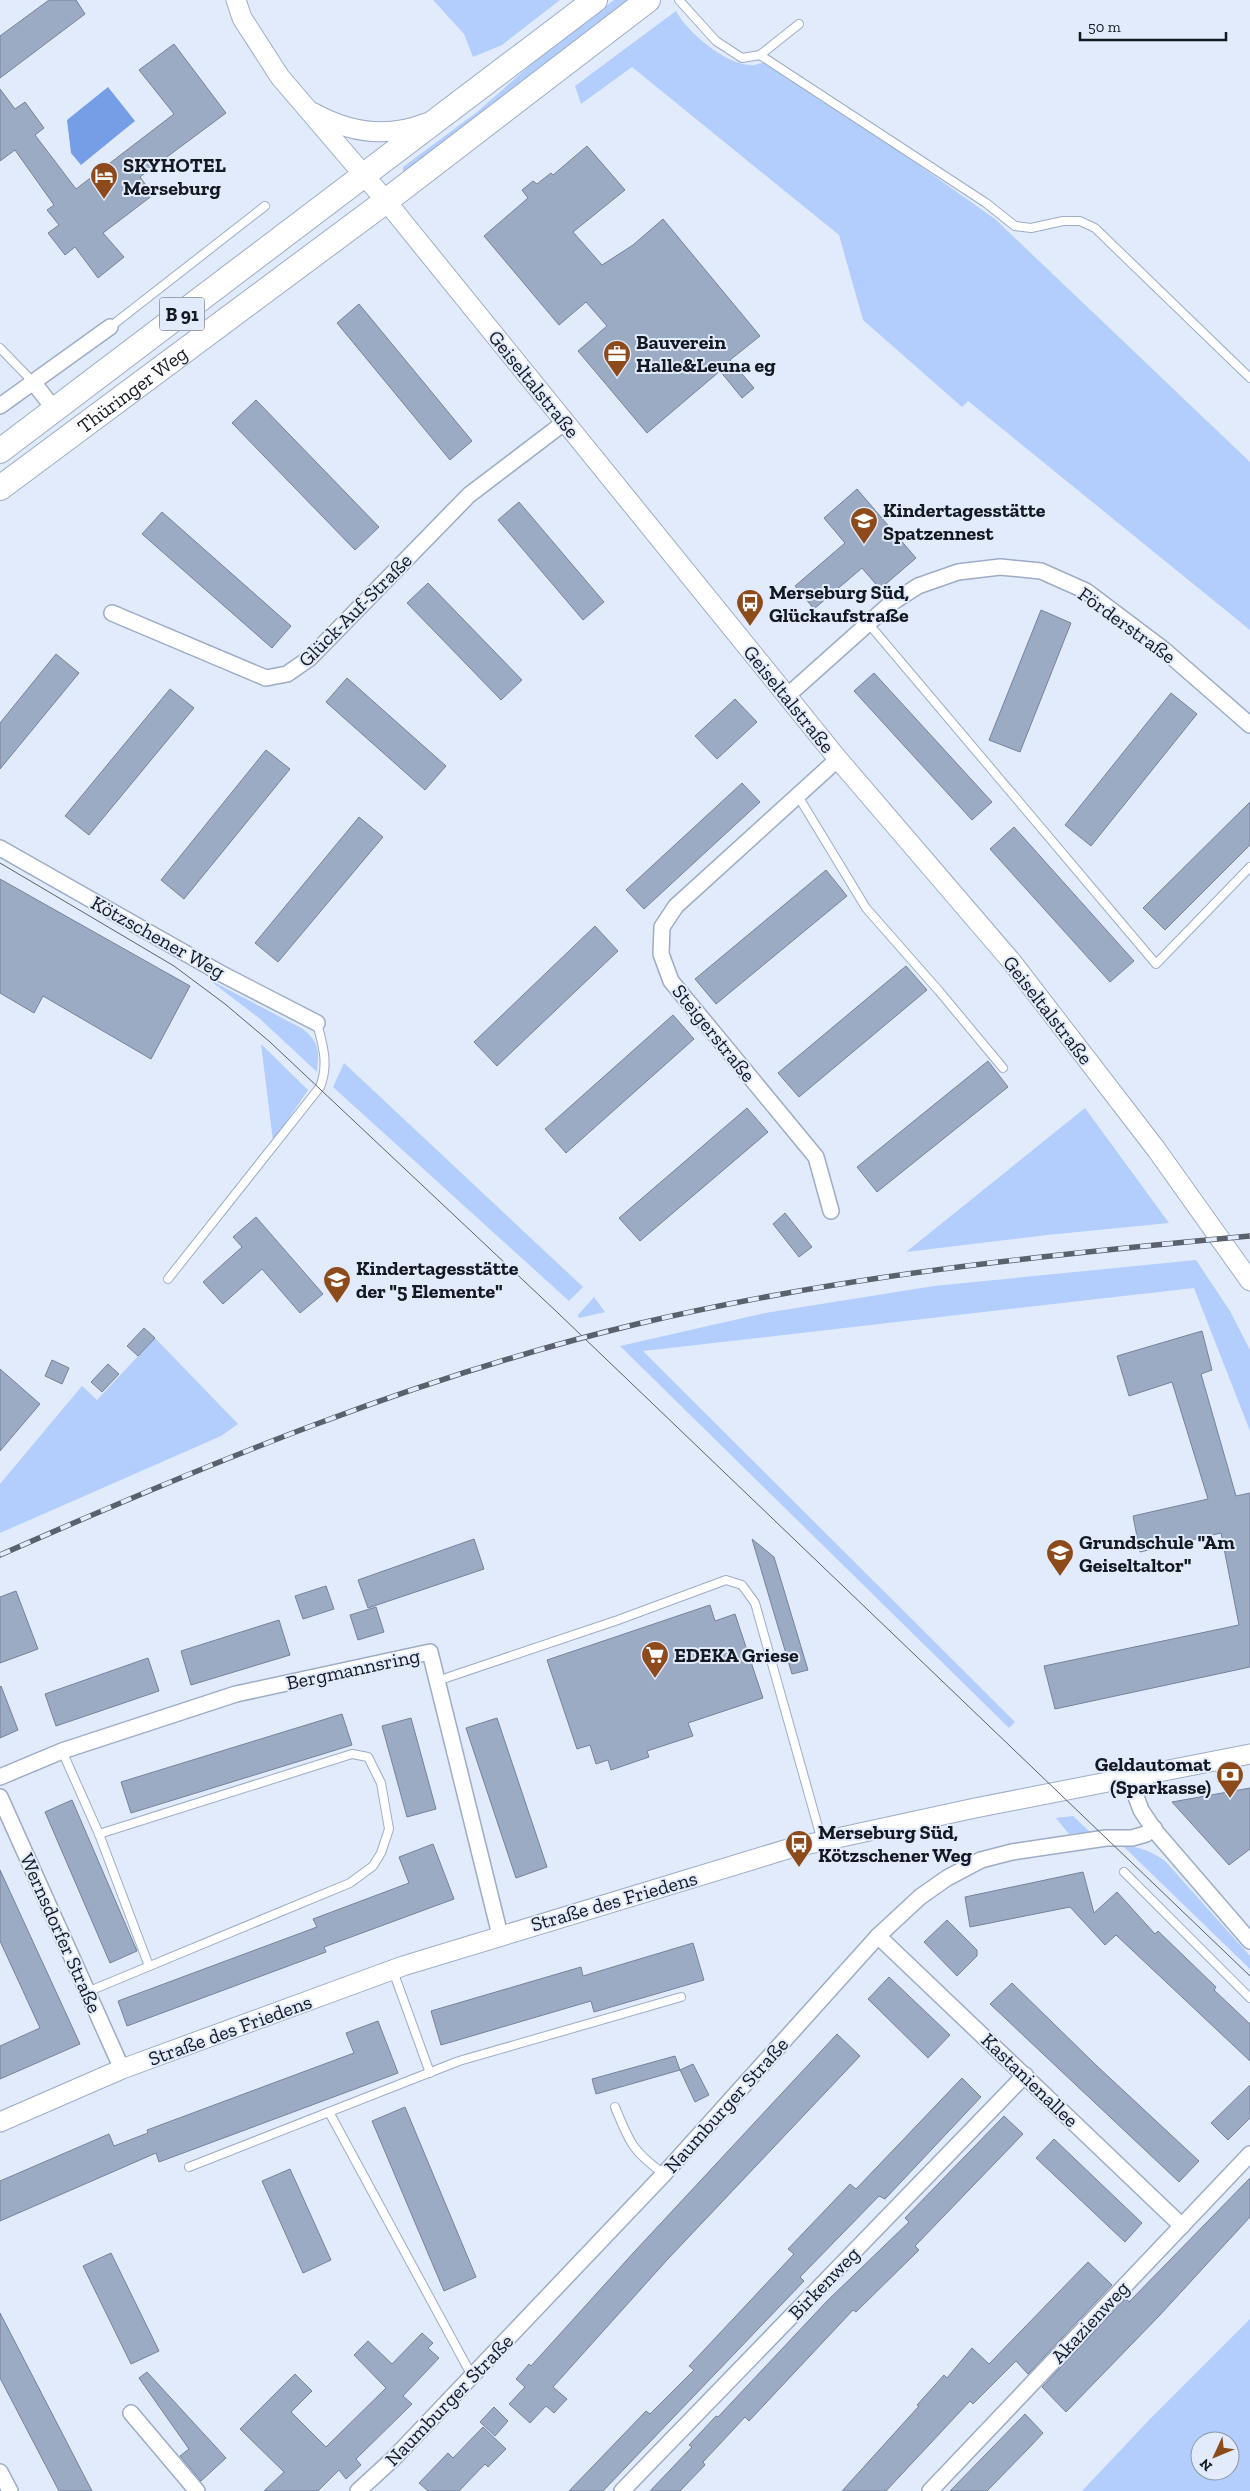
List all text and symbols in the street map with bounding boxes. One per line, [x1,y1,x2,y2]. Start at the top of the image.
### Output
scale bar [1080,10,1226,42]
text: 50 m [1088,18,1121,36]
place label: SKYHOTEL Merseburg [123,153,226,200]
hotel icon: SKYHOTEL Merseburg [89,161,119,200]
road number: B 91 [160,298,204,330]
street label: Geiseltalstraße [483,325,585,443]
place label: Bauverein Halle&Leuna eg [636,330,776,377]
office icon: Bauverein Halle&Leuna eg [602,339,632,378]
street label: Thüringer Weg [73,341,192,438]
place label: Kindertagesstätte Spatzennest [883,498,1046,545]
school or university icon: Kindertagesstätte Spatzennest [849,506,879,545]
street label: Glück-Auf-Straße [293,548,417,672]
place label: Merseburg Süd, Glückaufstraße [769,580,909,627]
street label: Förderstraße [1073,582,1181,668]
bus stop icon: Merseburg Süd, Glückaufstraße [735,588,765,627]
street label: Geiseltalstraße [738,640,840,758]
street label: Kötzschener Weg [87,890,229,984]
street label: Geiseltalstraße [998,951,1098,1069]
street label: Steigerstraße [667,979,761,1087]
place label: Kindertagesstätte der "5 Elemente" [356,1256,519,1303]
school or university icon: Kindertagesstätte der "5 Elemente" [322,1265,352,1304]
place label: Grundschule "Am Geiseltaltor" [1079,1530,1235,1577]
school or university icon: Grundschule "Am Geiseltaltor" [1045,1538,1075,1577]
supermarket icon: EDEKA Griese [640,1640,670,1679]
street label: Bergmannsring [284,1643,422,1695]
place label: EDEKA Griese [674,1643,799,1667]
place label: Geldautomat (Sparkasse) [1095,1752,1212,1799]
bank icon: Geldautomat (Sparkasse) [1215,1760,1245,1799]
place label: Merseburg Süd, Kötzschener Weg [818,1820,972,1867]
bus stop icon: Merseburg Süd, Kötzschener Weg [784,1829,814,1868]
street label: Wernsdorfer Straße [15,1849,107,2017]
street label: Straße des Friedens [528,1866,700,1936]
street label: Straße des Friedens [145,1989,315,2071]
street label: Kastanienallee [977,2028,1083,2132]
street label: Naumburger Straße [659,2032,793,2178]
street label: Birkenweg [783,2242,865,2324]
street label: Akazienweg [1046,2276,1134,2368]
street label: Naumburger Straße [380,2329,518,2471]
north arrow [1190,2431,1240,2481]
text: N [1196,2455,1216,2474]

